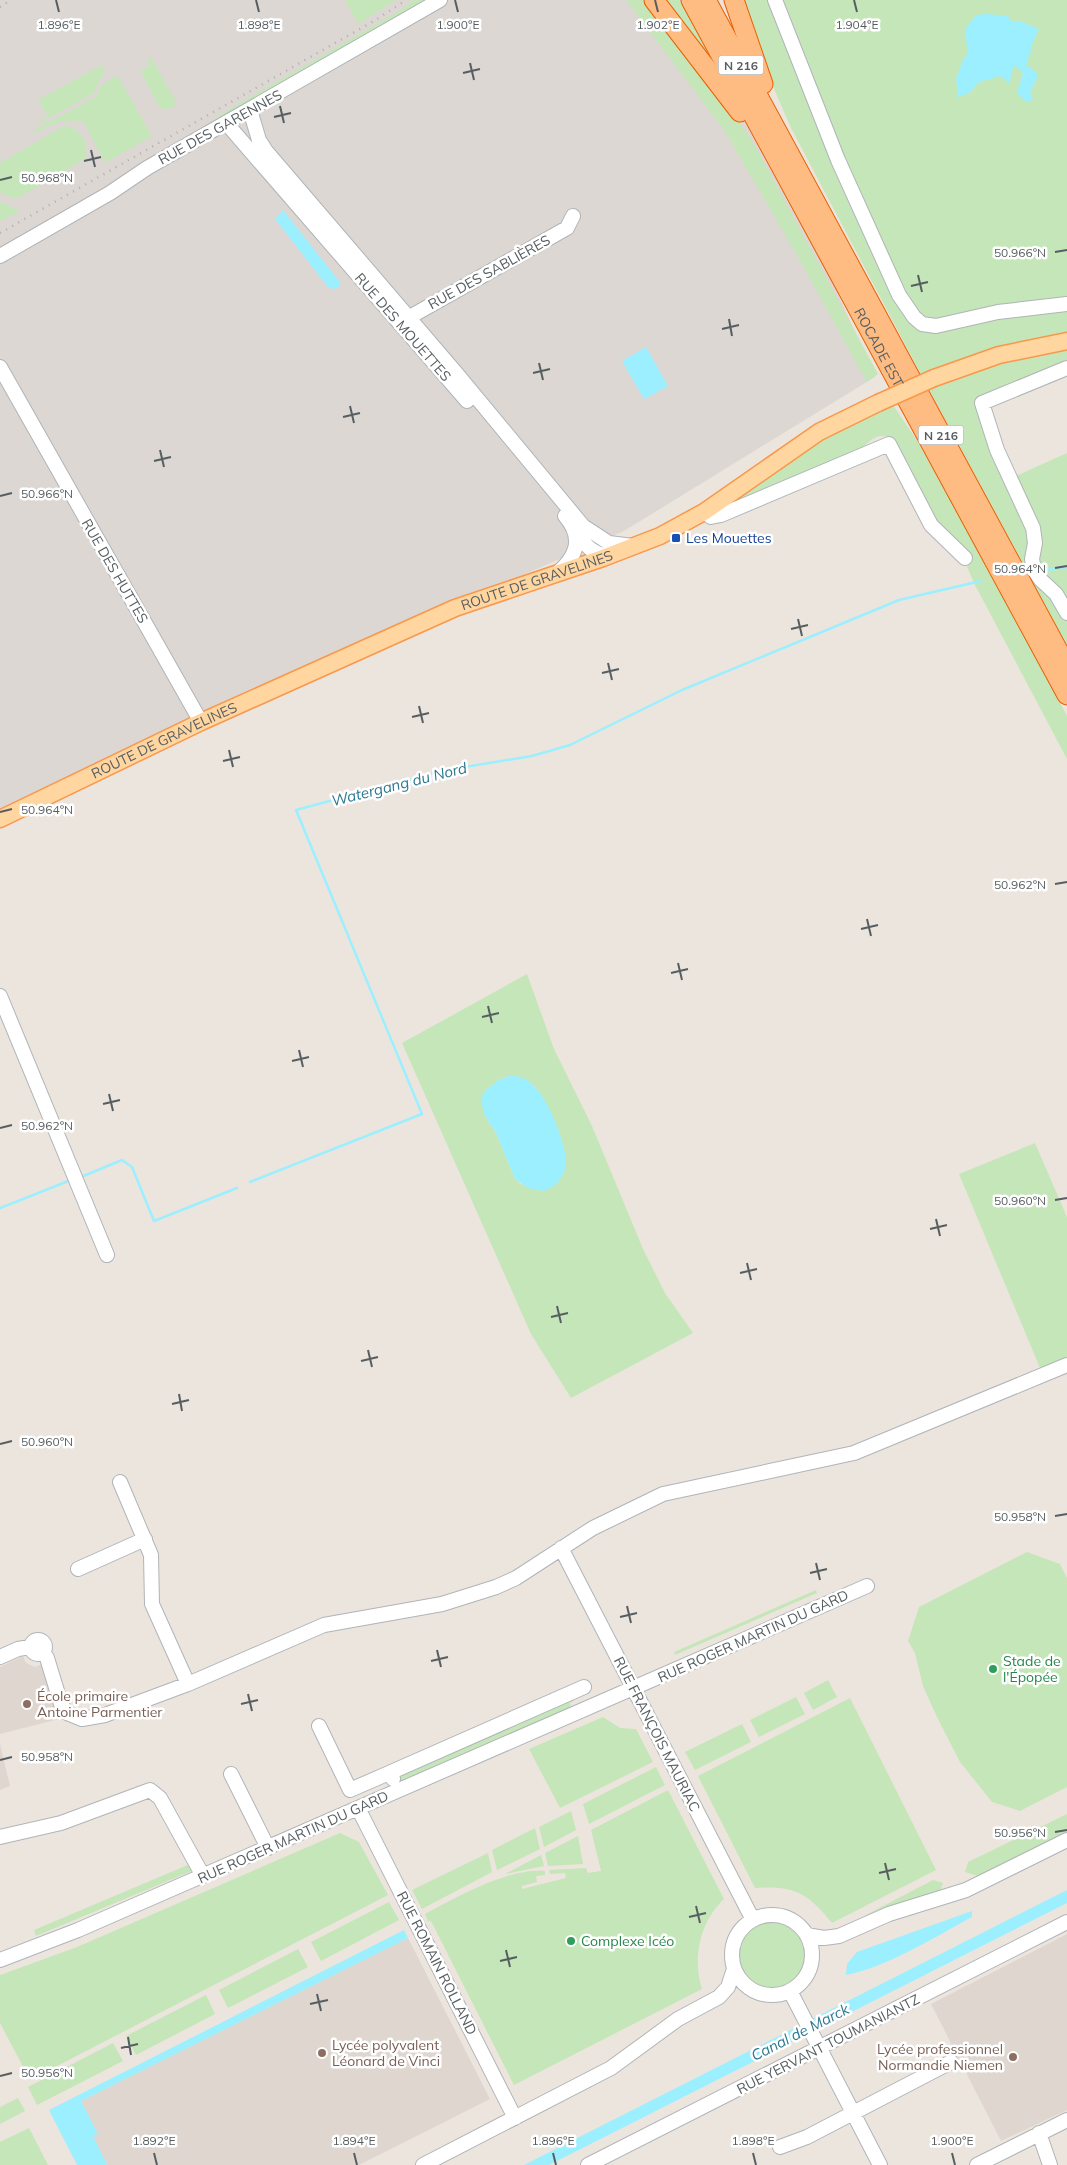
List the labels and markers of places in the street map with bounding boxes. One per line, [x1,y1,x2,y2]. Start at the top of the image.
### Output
place label: Les Mouettes [686,529,772,547]
marker: Les Mouettes [670,532,682,544]
place label: Stade de l'Épopée [1003,1652,1061,1686]
marker: Stade de l'Épopée [987,1663,999,1675]
place label: École primaire Antoine Parmentier [37,1687,163,1721]
marker: École primaire Antoine Parmentier [21,1698,33,1710]
place label: Complexe Icéo [581,1932,674,1950]
marker: Complexe Icéo [565,1935,577,1947]
place label: Lycée polyvalent Léonard de Vinci [332,2036,440,2070]
place label: Lycée professionnel Normandie Niemen [877,2040,1003,2074]
marker: Lycée polyvalent Léonard de Vinci [316,2047,328,2059]
marker: Lycée professionnel Normandie Niemen [1007,2051,1019,2063]

